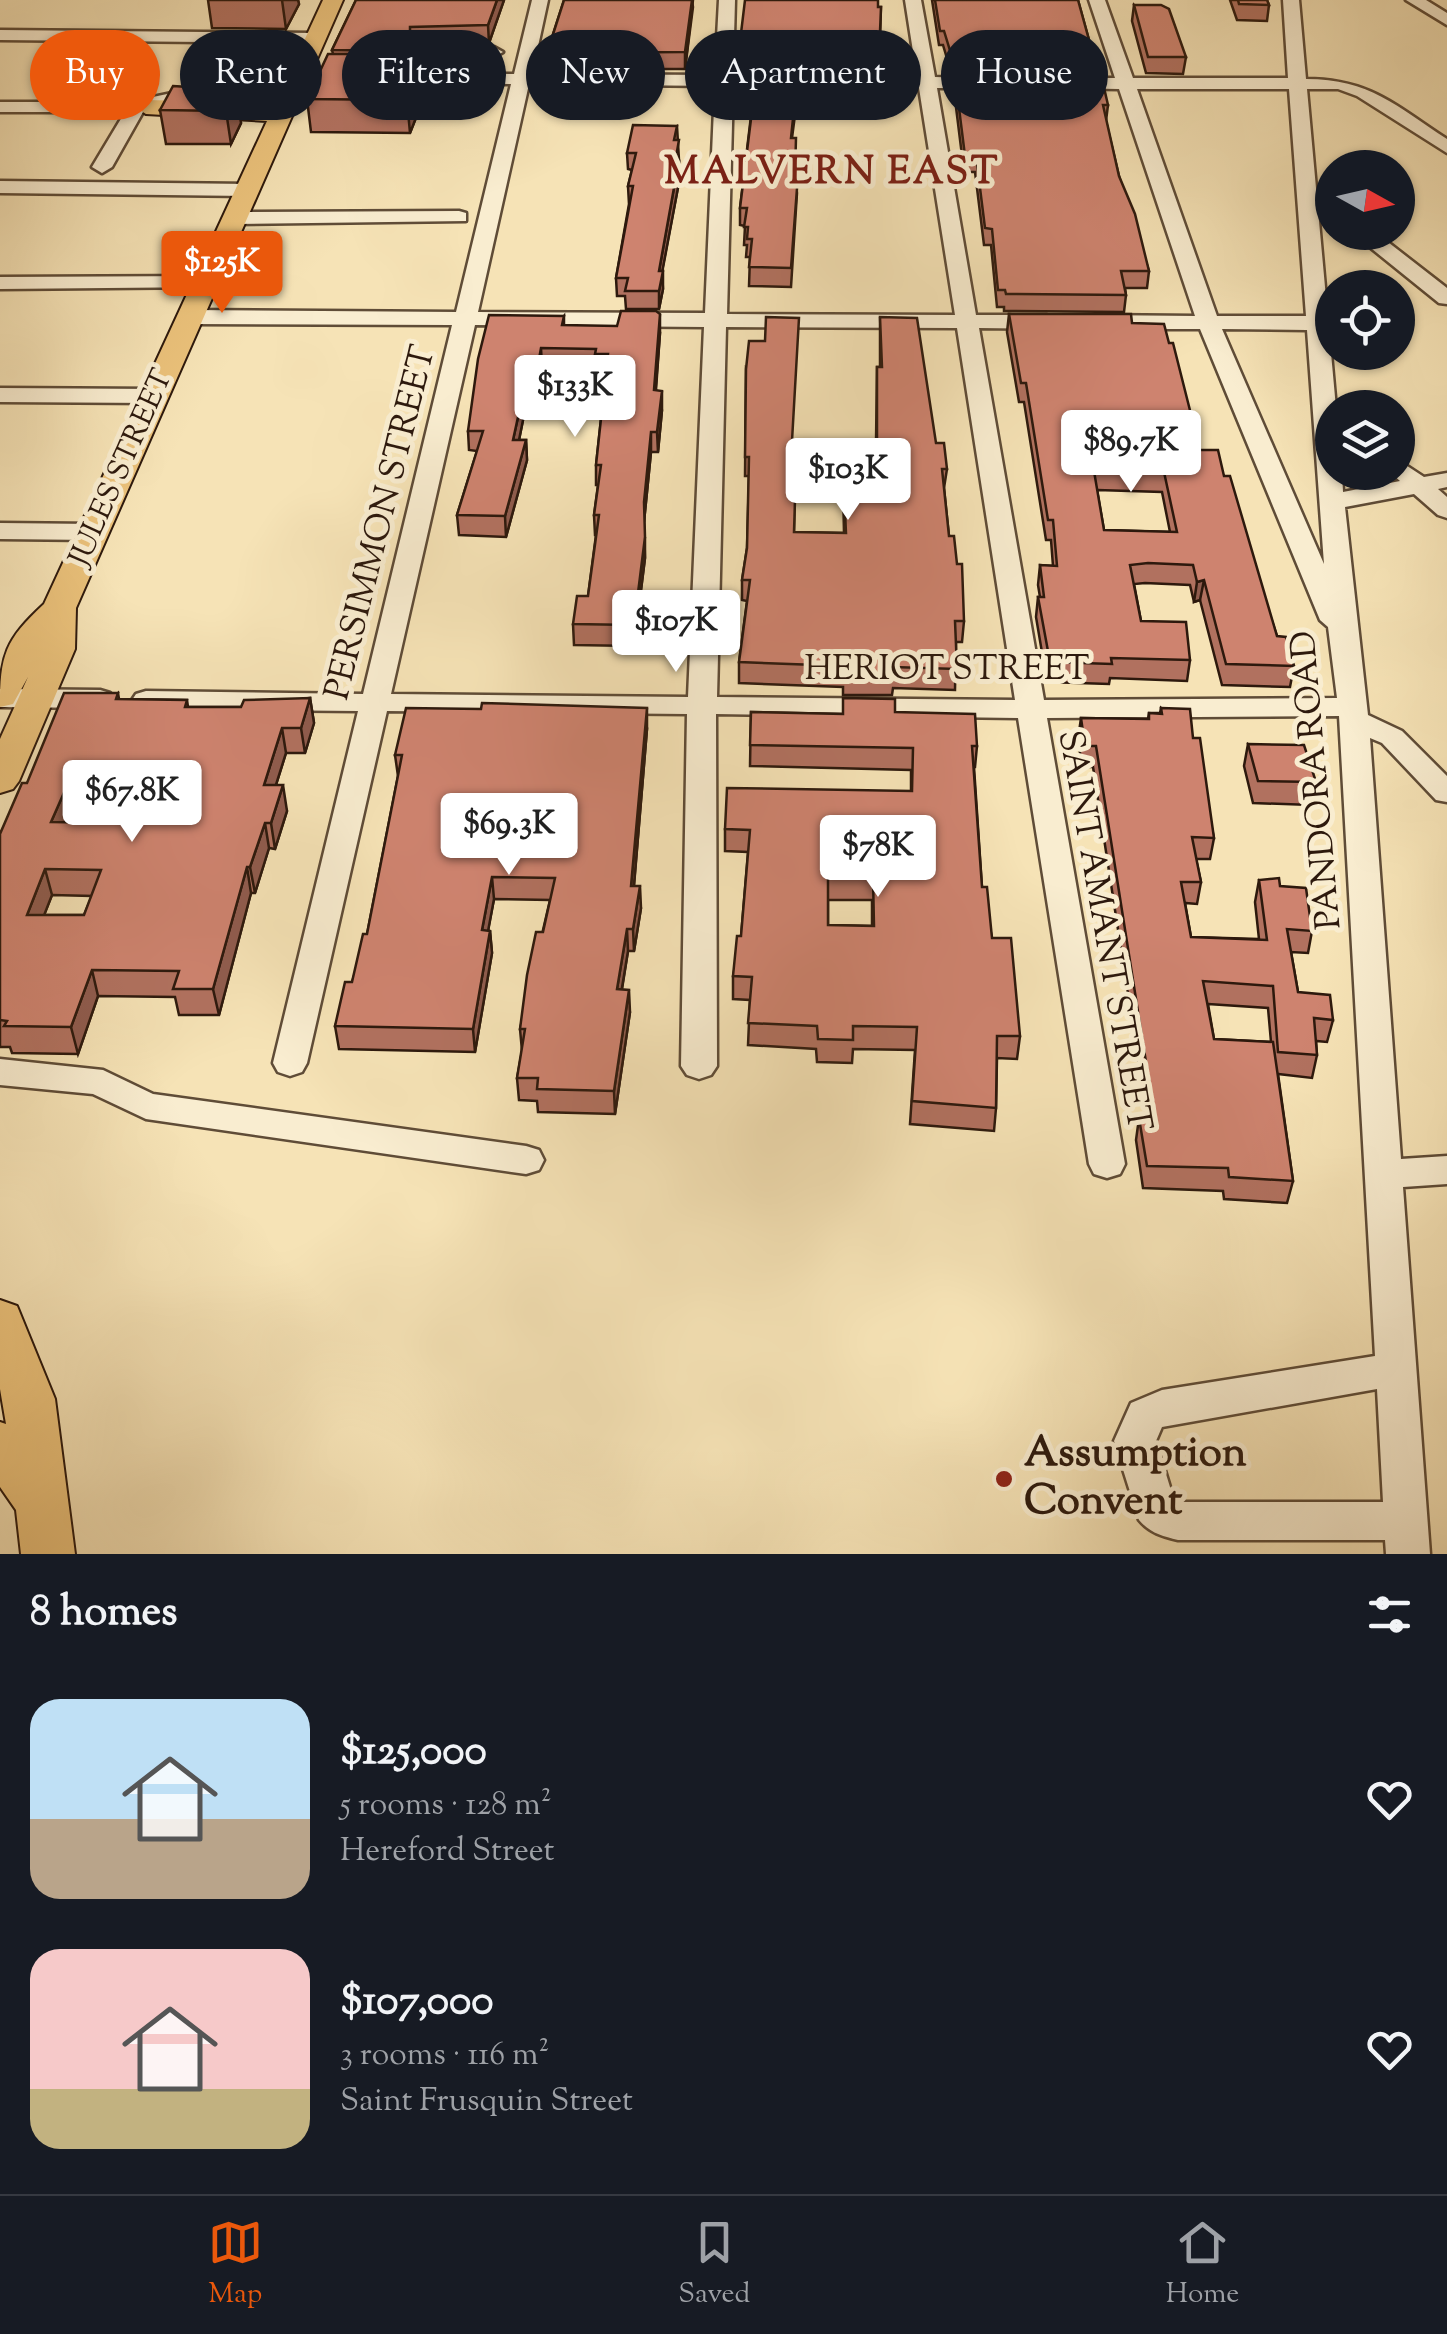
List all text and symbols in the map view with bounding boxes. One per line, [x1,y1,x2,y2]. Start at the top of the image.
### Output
chip: Buy [30,30,160,120]
chip: Rent [180,30,322,120]
chip: Filters [342,30,506,120]
chip: New [526,30,665,120]
chip: Apartment [685,30,921,120]
chip: House [941,30,1108,120]
district label: MALVERN EAST [664,147,1000,201]
north arrow [1315,150,1415,250]
map controls [1315,150,1415,490]
pin: $125K [152,231,292,316]
text: $125K [183,240,261,286]
button: locate [1315,270,1415,370]
street label: PERSIMMON STREET [313,340,451,706]
pin: $133K [505,355,645,440]
street label: JULES STREET [59,363,185,575]
text: $133K [537,364,613,410]
button: layers [1315,390,1415,490]
pin: $89.7K [1050,410,1212,495]
text: $89.7K [1083,419,1179,465]
pin: $103K [778,438,918,523]
text: $103K [808,447,888,493]
pin: $107K [606,590,746,675]
text: $107K [634,599,718,645]
street label: PANDORA ROAD [1280,628,1356,932]
street label: HERIOT STREET [805,645,1089,696]
street label: SAINT AMANT STREET [1043,727,1163,1135]
pin: $67.8K [51,760,213,845]
text: $67.8K [85,769,179,815]
pin: $69.3K [428,793,590,878]
text: $69.3K [463,802,555,848]
pin: $78K [819,815,937,900]
text: $78K [842,824,914,870]
place label: Assumption Convent [1024,1425,1247,1533]
marker: Assumption Convent [993,1468,1015,1490]
text: 8 homes [30,1584,178,1644]
icon: filters [1362,1587,1417,1642]
text: $125,000 [340,1723,487,1783]
icon: home [110,1739,230,1859]
icon: heart [1362,1772,1417,1827]
text: 5 rooms · 128 m² [340,1783,551,1829]
text: Hereford Street [340,1829,555,1875]
text: $107,000 [340,1973,494,2033]
icon: home [110,1989,230,2109]
icon: heart [1362,2022,1417,2077]
text: 3 rooms · 116 m² [340,2033,549,2079]
text: Saint Frusquin Street [340,2079,633,2125]
tab: Map [208,2215,263,2315]
tab: Saved [678,2215,750,2315]
tab: Home [1166,2215,1239,2315]

